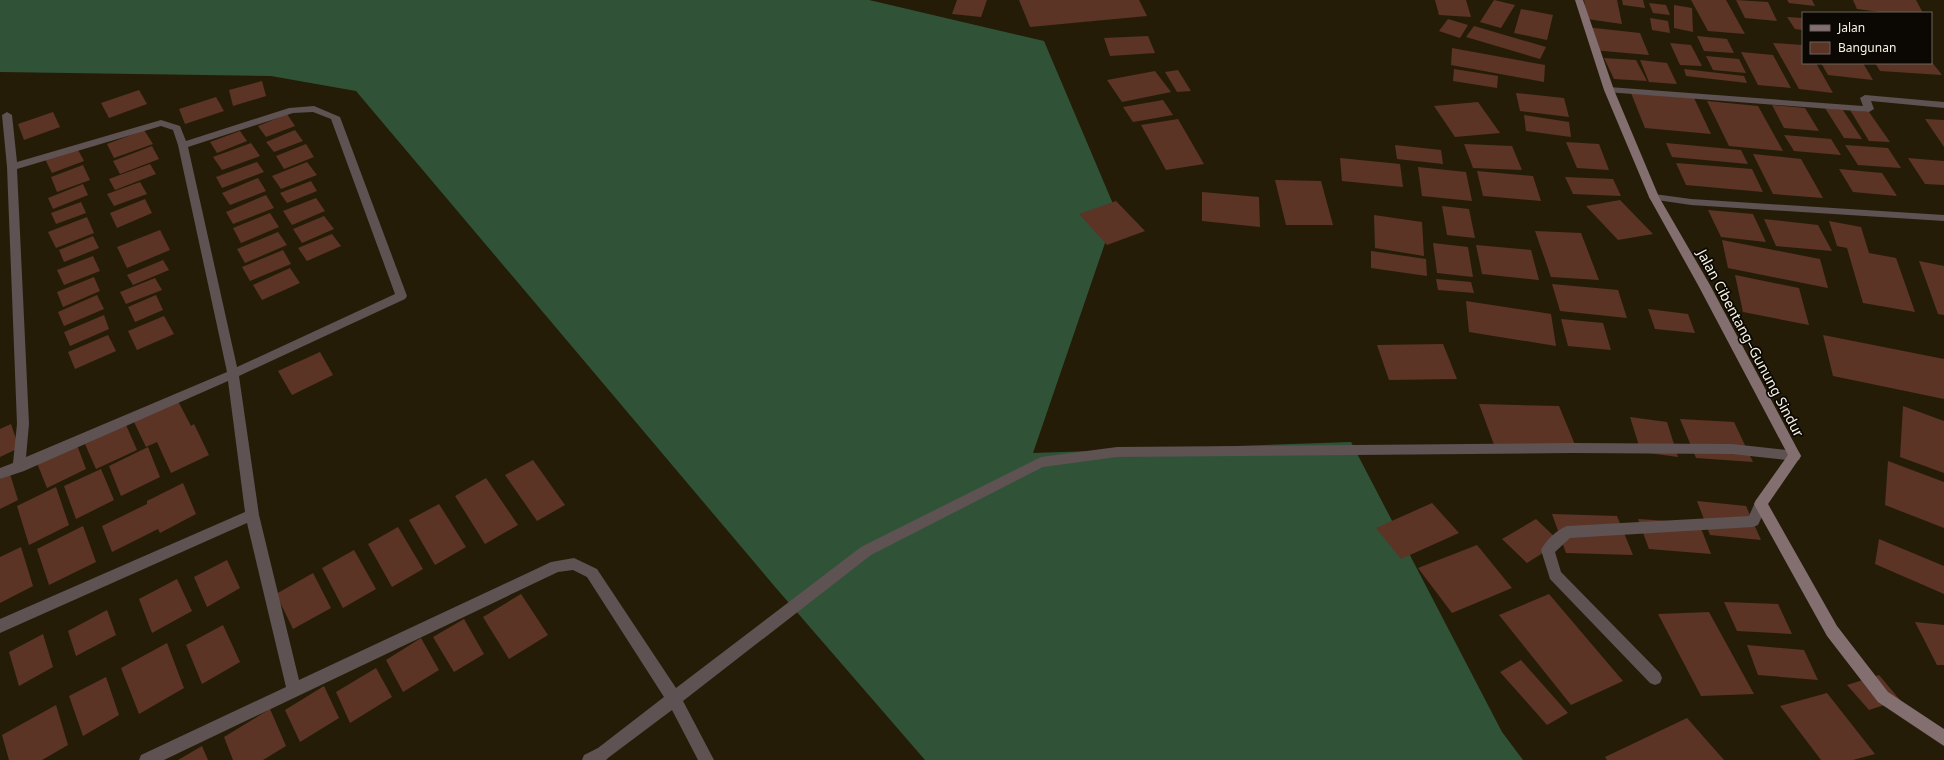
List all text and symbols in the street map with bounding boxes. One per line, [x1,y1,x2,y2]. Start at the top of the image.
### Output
legend [1802,12,1932,64]
text: Jalan [1837,19,1865,36]
text: Bangunan [1838,39,1896,56]
street label: Jalan Cibentang–Gunung Sindur [1692,244,1809,440]

